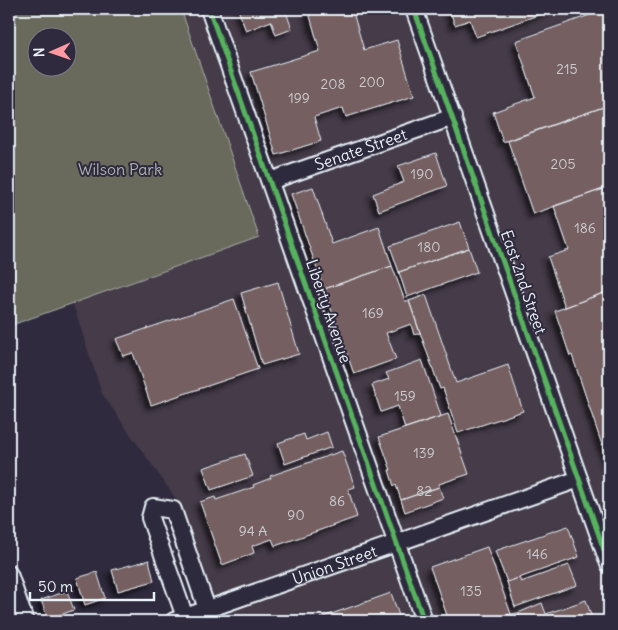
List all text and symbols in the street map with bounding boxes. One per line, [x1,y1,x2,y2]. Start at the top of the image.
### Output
north arrow [28,28,78,78]
text: N [30,47,48,58]
house number: 215 [556,60,578,78]
house number: 200 [359,73,385,91]
house number: 208 [321,75,345,93]
house number: 199 [288,89,310,107]
street label: Senate Street [312,124,410,175]
house number: 205 [551,155,575,173]
park label: Wilson Park [78,159,162,179]
house number: 190 [411,165,433,183]
house number: 186 [574,219,596,237]
street label: East 2nd Street [497,227,551,337]
house number: 180 [418,238,440,256]
street label: Liberty Avenue [302,257,356,365]
house number: 169 [362,304,384,322]
house number: 159 [394,387,416,405]
house number: 139 [413,444,435,462]
house number: 82 [416,482,432,500]
house number: 86 [329,492,345,510]
house number: 90 [287,506,305,524]
house number: 94 A [239,522,267,540]
street label: Union Street [289,540,380,589]
house number: 146 [526,545,548,563]
scale bar [30,570,154,602]
text: 50 m [38,577,73,596]
house number: 135 [460,582,482,600]

